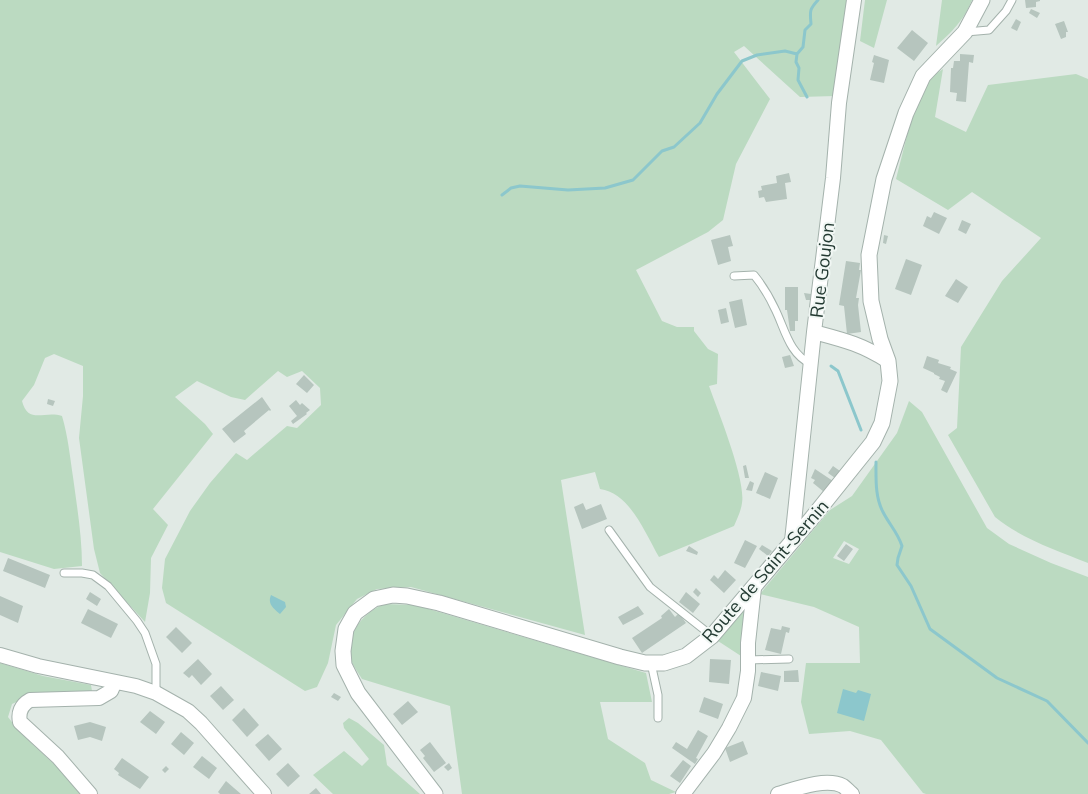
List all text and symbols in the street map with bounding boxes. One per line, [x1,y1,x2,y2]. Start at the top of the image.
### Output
street label: Rue Goujon [805,221,839,319]
street label: Route de Saint-Sernin [697,495,833,647]

